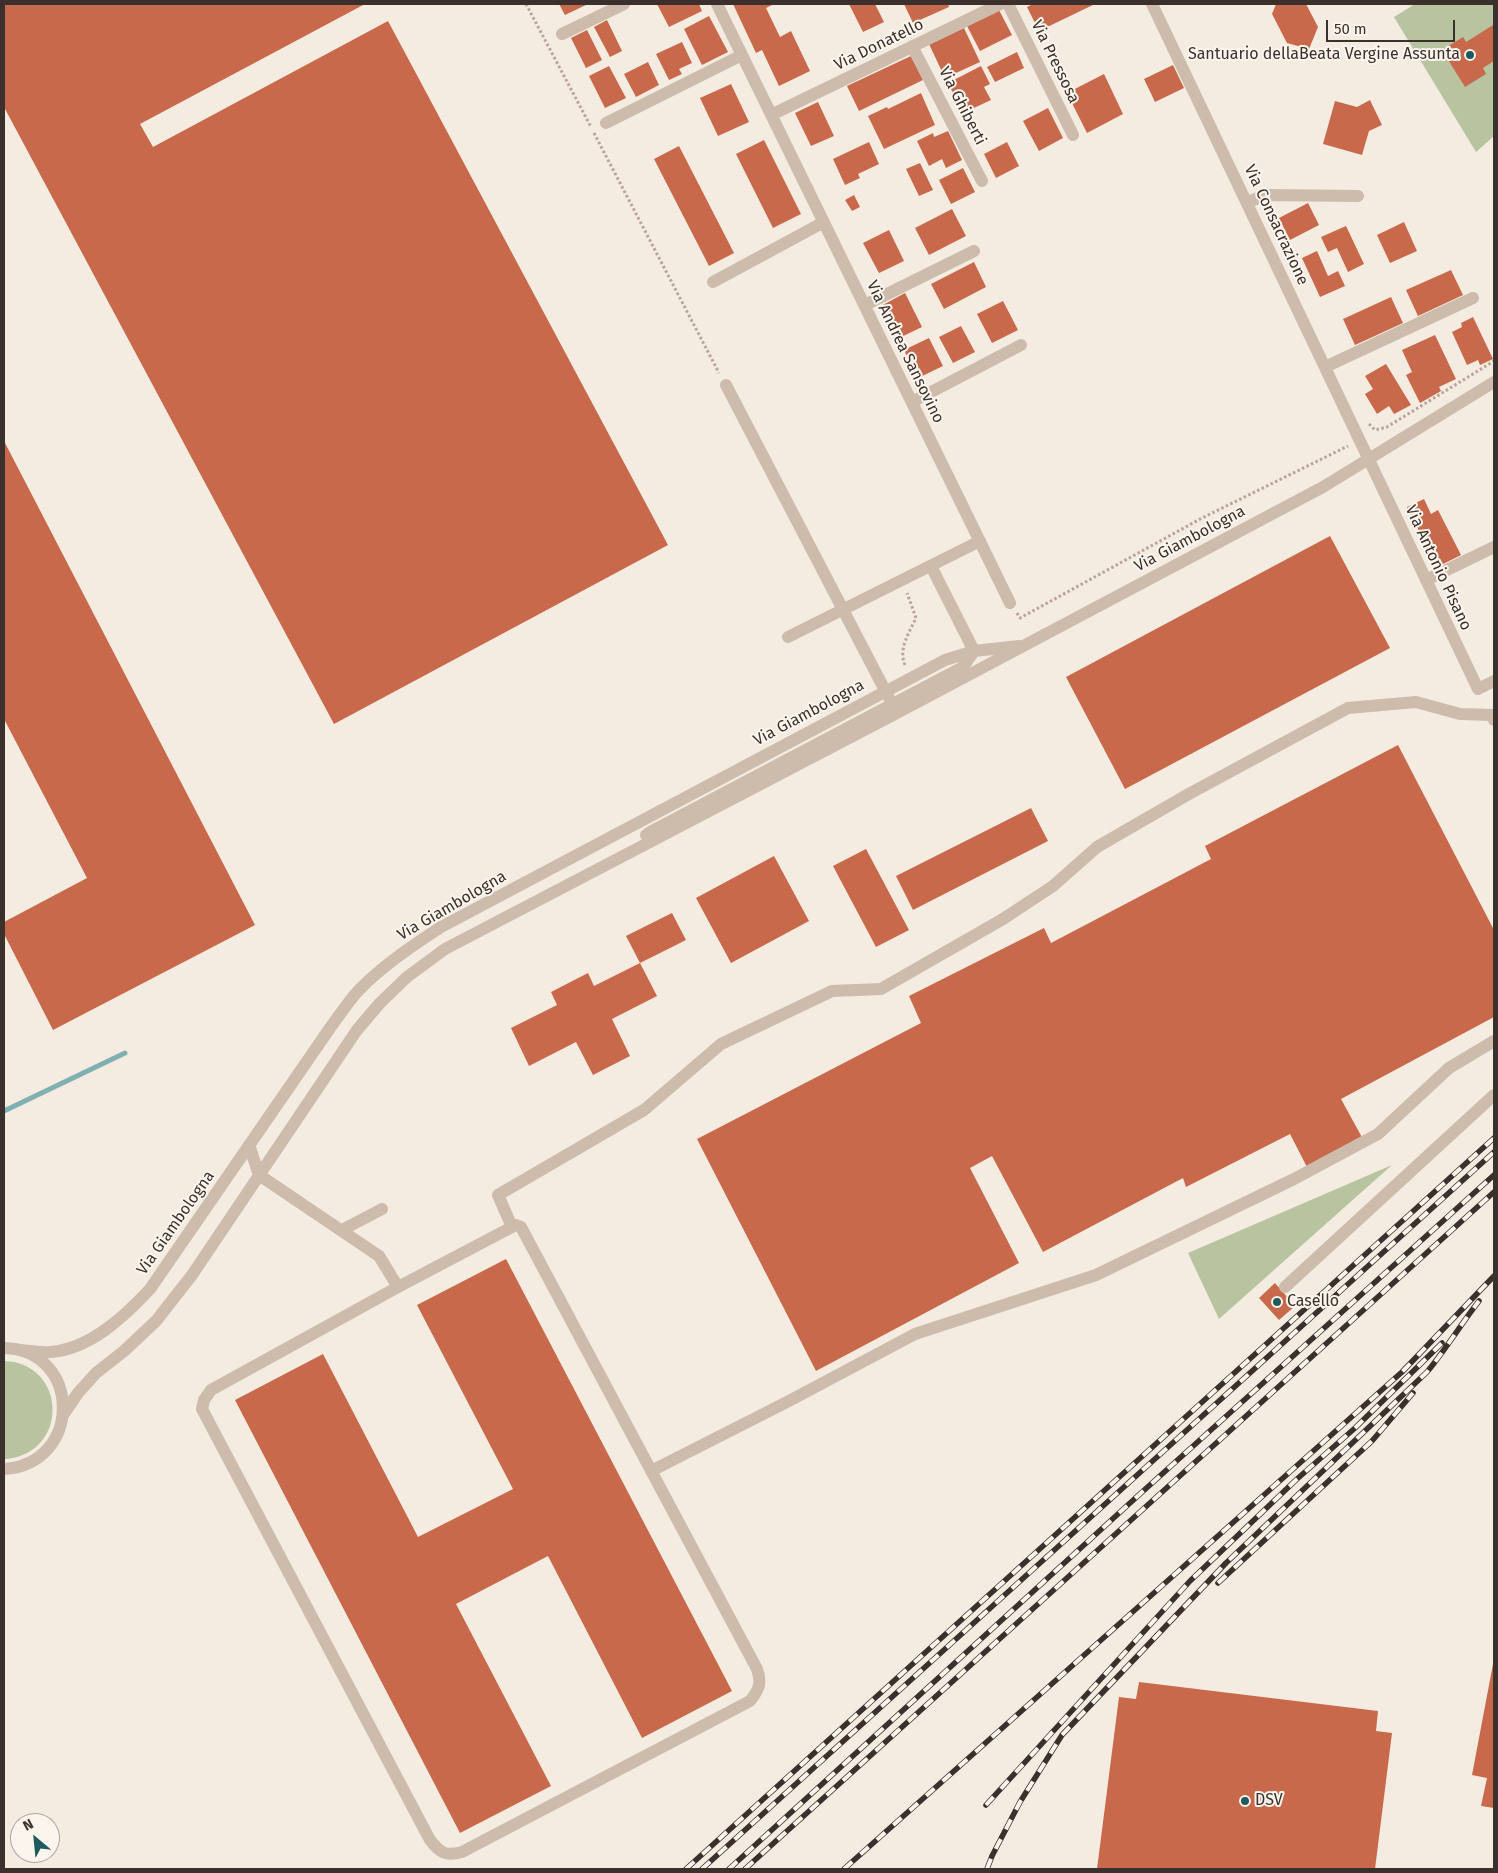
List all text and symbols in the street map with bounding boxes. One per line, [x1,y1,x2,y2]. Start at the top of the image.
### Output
scale bar [1328,10,1457,42]
street label: Via Donatello [831,15,927,75]
street label: Via Pressosa [1027,17,1083,107]
text: 50 m [1334,20,1367,38]
place label: Santuario dellaBeata Vergine Assunta [1188,45,1460,65]
marker: Santuario dellaBeata Vergine Assunta [1464,49,1476,61]
street label: Via Ghiberti [934,64,990,148]
street label: Via Consacrazione [1240,162,1312,288]
street label: Via Andrea Sansovino [862,278,948,426]
street label: Via Giambologna [1131,502,1249,576]
street label: Via Antonio Pisano [1401,502,1475,634]
street label: Via Giambologna [750,676,868,750]
street label: Via Giambologna [394,867,510,945]
street label: Via Giambologna [133,1167,219,1279]
place label: Casello [1287,1292,1339,1312]
marker: Casello [1271,1296,1283,1308]
place label: DSV [1255,1791,1283,1811]
marker: DSV [1239,1795,1251,1807]
north arrow [10,1813,60,1863]
text: N [20,1816,36,1835]

